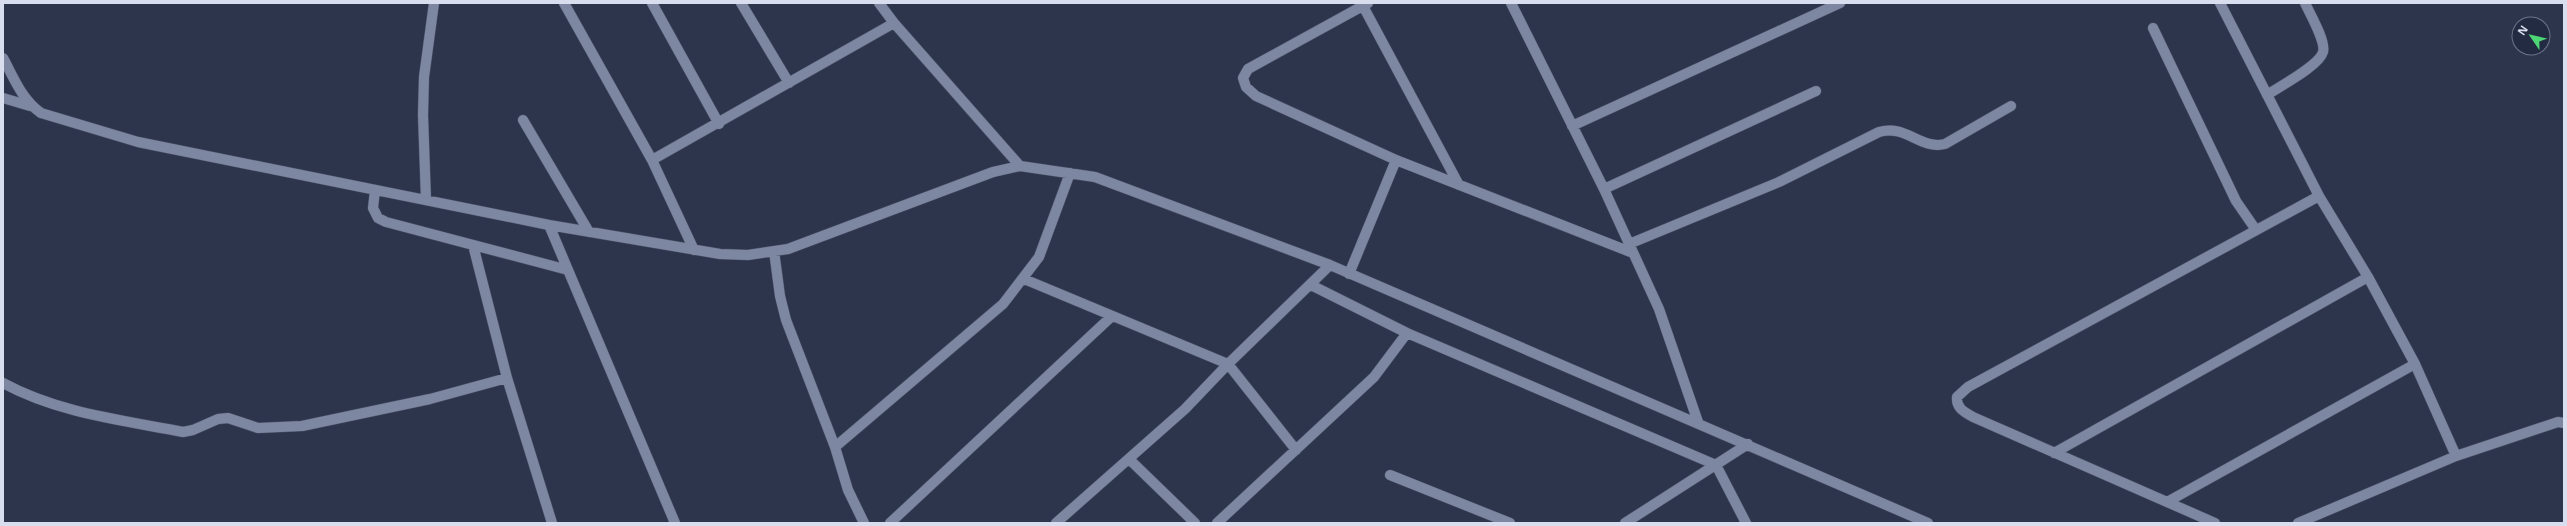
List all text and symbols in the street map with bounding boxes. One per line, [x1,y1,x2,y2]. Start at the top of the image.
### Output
north arrow [2511,16,2551,56]
text: N [2514,22,2531,38]

